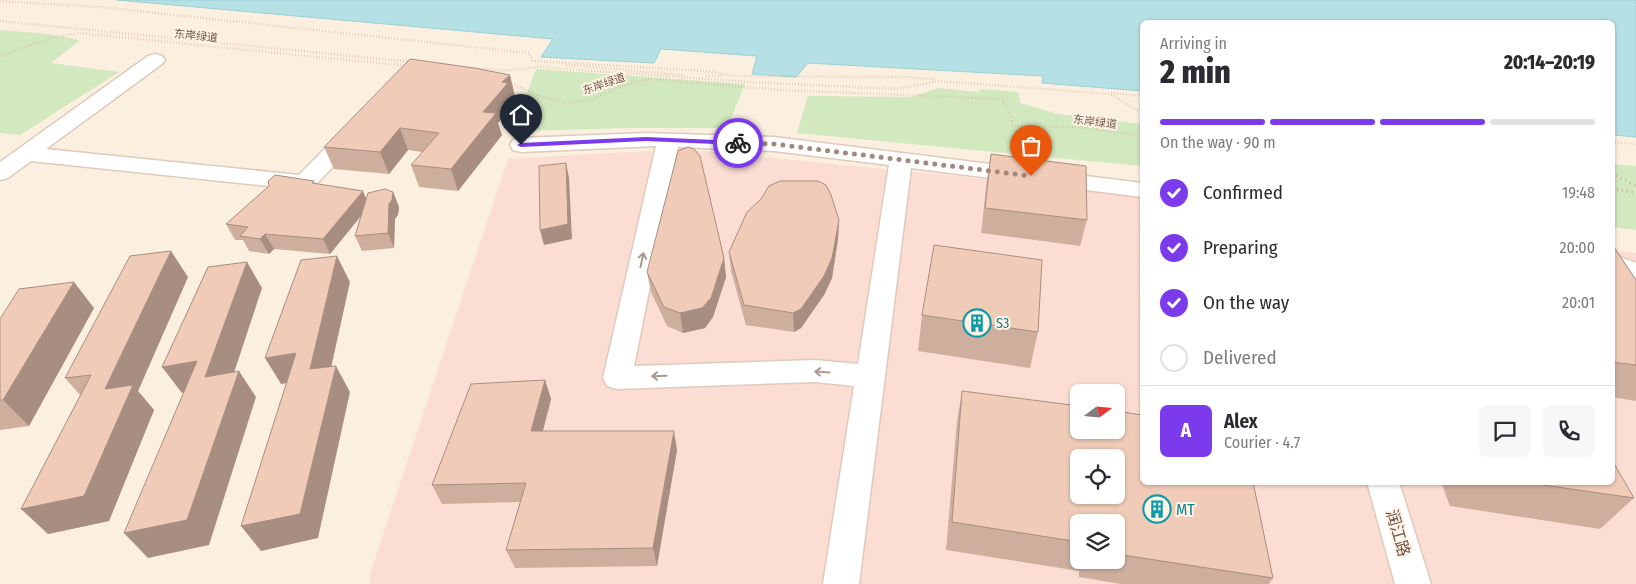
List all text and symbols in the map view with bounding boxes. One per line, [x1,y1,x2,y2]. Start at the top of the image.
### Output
street label: 东岸绿道 [173,27,219,45]
text: Arriving in [1160,34,1227,53]
text: 20:14–20:19 [1504,51,1595,74]
text: 2 min [1160,53,1231,91]
street label: 东岸绿道 [581,71,627,97]
pin [500,94,542,145]
icon: home [507,101,535,129]
street label: 东岸绿道 [1072,113,1118,131]
courier [713,118,763,168]
pin [1010,125,1052,176]
icon: bike [724,129,752,157]
icon: bag [1017,132,1045,160]
text: On the way · 90 m [1160,133,1276,152]
icon: check [1160,179,1188,207]
text: Confirmed [1203,181,1283,204]
text: 19:48 [1562,183,1595,202]
icon: check [1160,234,1188,262]
text: Preparing [1203,236,1278,259]
text: 20:00 [1560,238,1595,257]
one-way arrow [638,253,647,269]
icon: check [1160,289,1188,317]
text: On the way [1203,291,1289,314]
text: 20:01 [1562,293,1595,312]
building icon: S3 [962,308,992,338]
place label: S3 [996,315,1009,332]
text: Delivered [1203,346,1277,369]
one-way arrow [814,367,830,376]
one-way arrow [652,372,668,381]
north arrow [1070,384,1125,439]
map controls [1070,384,1125,569]
button: chat [1479,405,1531,457]
button: phone [1543,405,1595,457]
text: Alex [1224,410,1258,433]
text: A [1181,419,1191,442]
text: Courier · 4.7 [1224,433,1300,452]
button: locate [1070,449,1125,504]
building icon: MT [1142,494,1172,524]
place label: MT [1176,500,1195,519]
street label: 润江路 [1382,507,1414,559]
button: layers [1070,514,1125,569]

